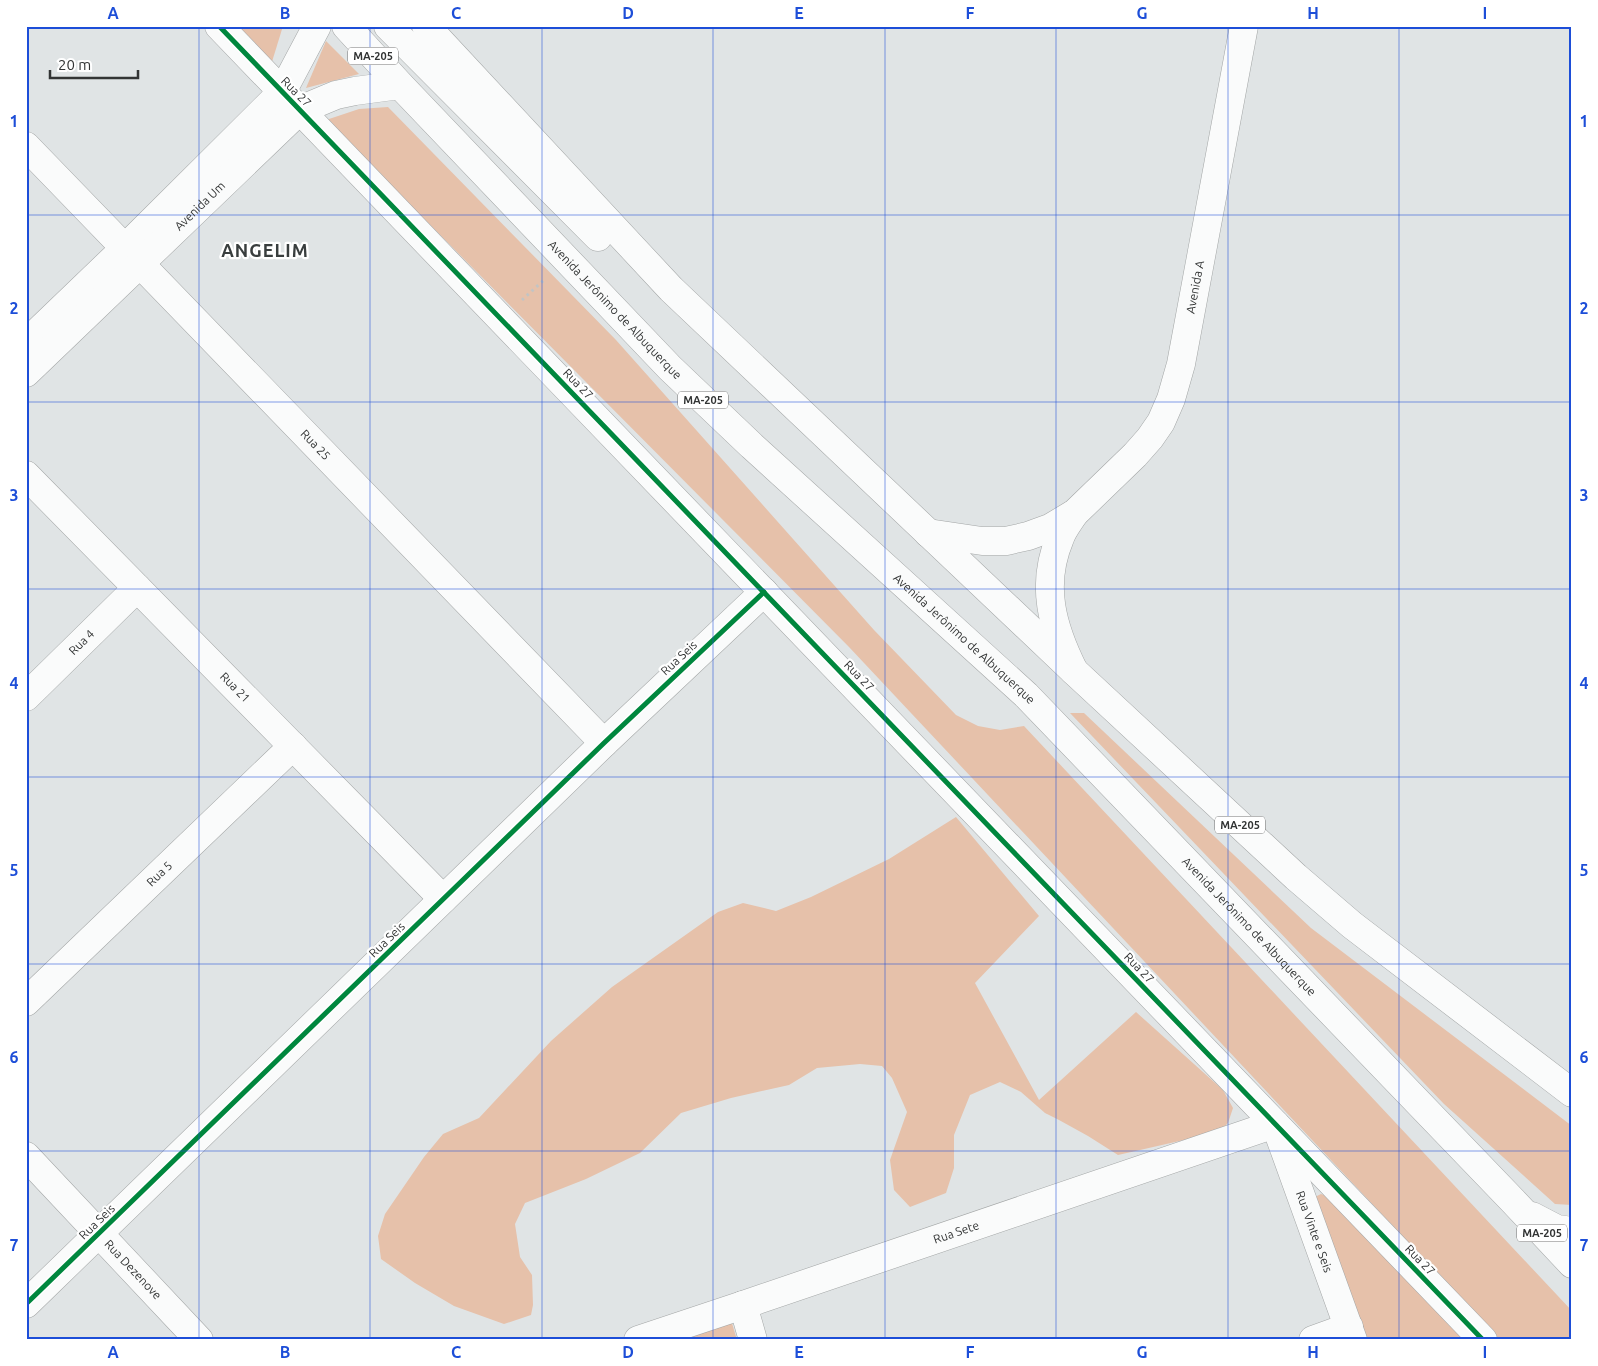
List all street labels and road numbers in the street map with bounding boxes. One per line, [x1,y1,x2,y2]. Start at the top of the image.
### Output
road number: MA-205 [348,48,398,64]
street label: Rua 27 [279,74,314,109]
street label: Avenida Um [172,179,227,233]
street label: Avenida Jerônimo de Albuquerque [546,238,684,381]
street label: Avenida A [1184,259,1206,315]
street label: Rua 27 [561,366,596,401]
road number: MA-205 [678,392,728,408]
street label: Rua 25 [298,427,333,462]
street label: Avenida Jerônimo de Albuquerque [891,571,1038,706]
street label: Rua 4 [66,627,97,657]
street label: Rua Seis [658,638,699,677]
street label: Rua 27 [842,658,877,693]
street label: Rua 21 [218,669,253,705]
road number: MA-205 [1215,816,1265,834]
street label: Avenida Jerônimo de Albuquerque [1180,854,1319,998]
street label: Rua 5 [144,859,175,889]
street label: Rua Seis [366,920,407,960]
street label: Rua 27 [1122,950,1157,985]
street label: Rua Vinte e Seis [1294,1189,1335,1274]
street label: Rua Seis [76,1202,117,1242]
street label: Rua Sete [932,1218,981,1246]
road number: MA-205 [1517,1224,1567,1242]
street label: Rua Dezenove [102,1237,164,1302]
street label: Rua 27 [1403,1242,1438,1277]

